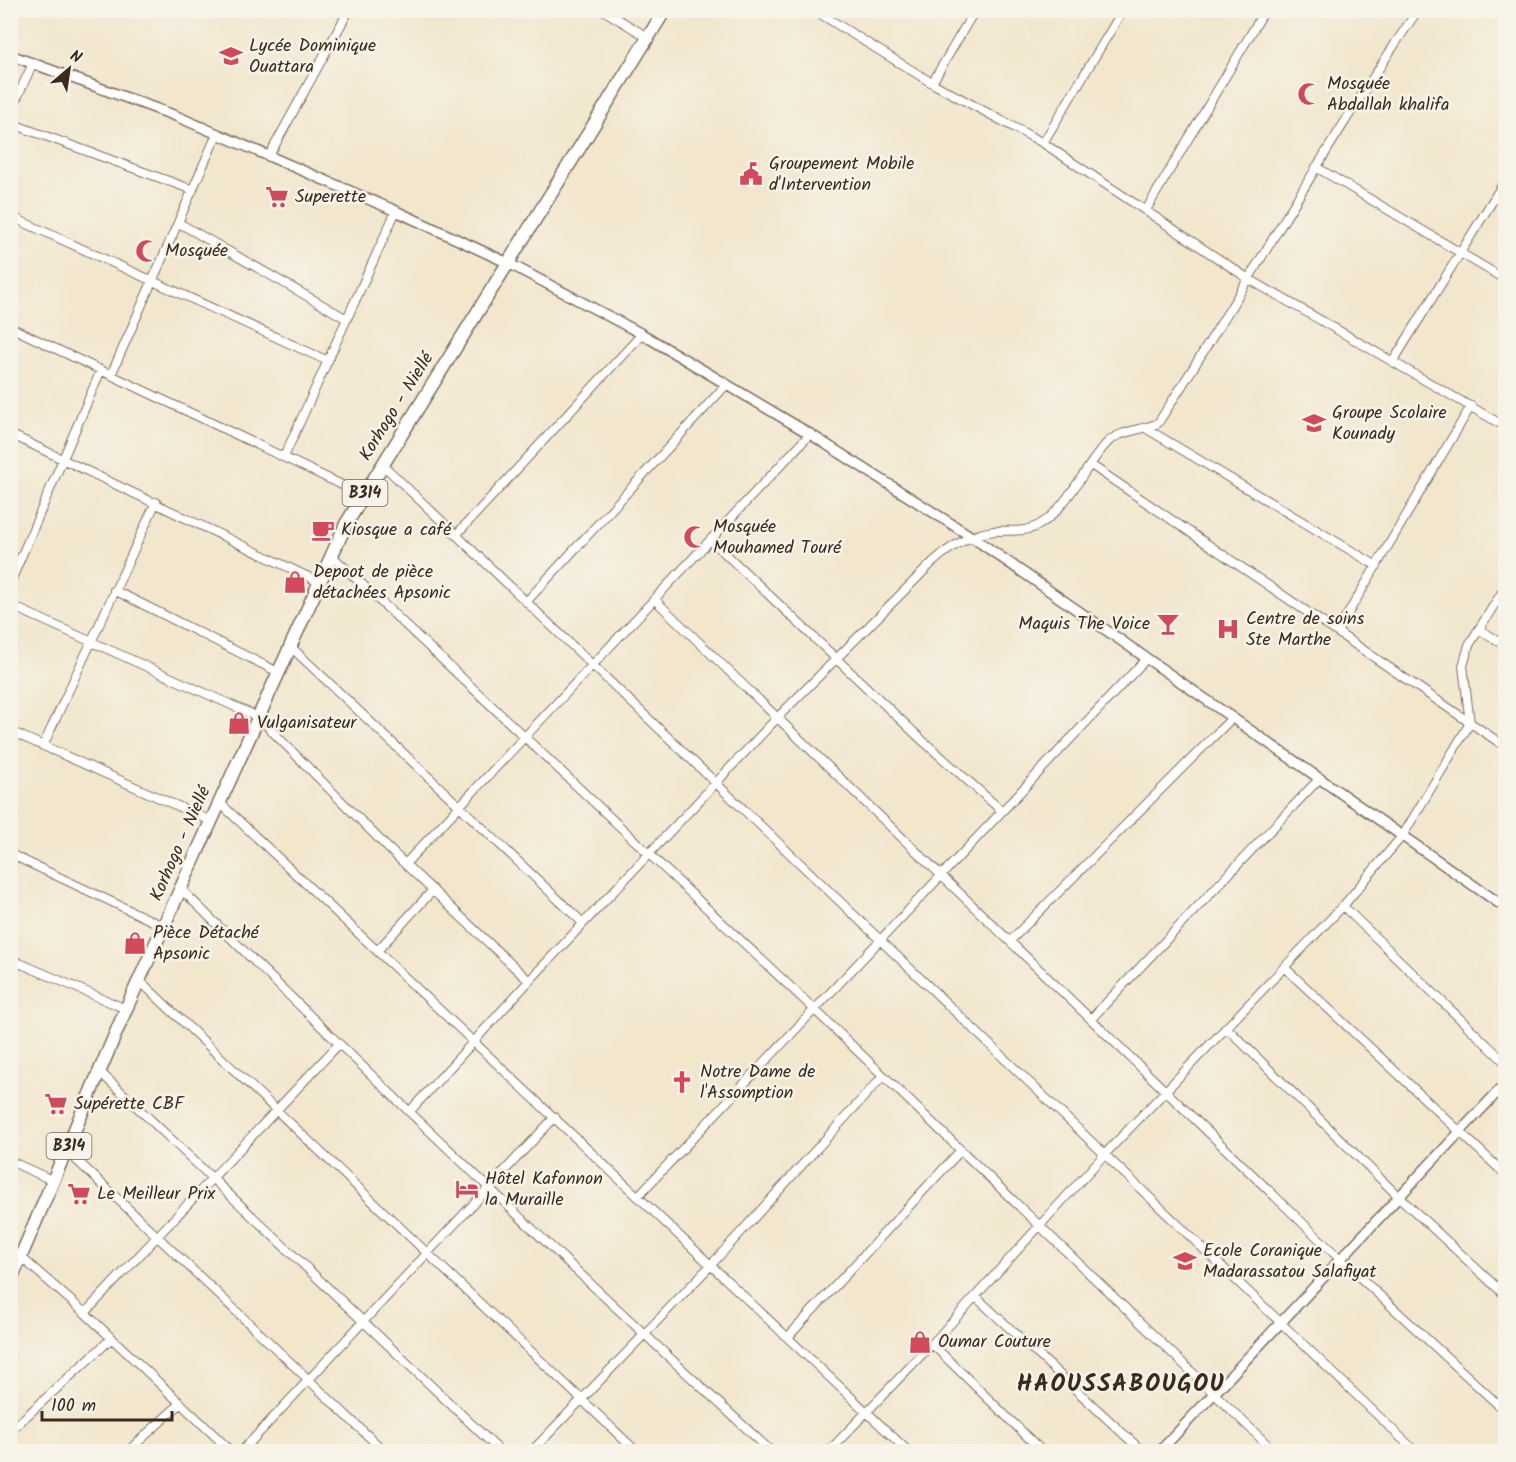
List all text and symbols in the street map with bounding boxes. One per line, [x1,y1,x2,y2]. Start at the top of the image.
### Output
place label: Lycée Dominique Ouattara [249,32,376,82]
north arrow [39,39,99,99]
school or university icon: Lycée Dominique Ouattara [218,43,244,69]
text: N [65,44,86,71]
place label: Mosquée Abdallah khalifa [1327,70,1449,120]
mosque icon: Mosquée Abdallah khalifa [1296,81,1322,107]
place label: Groupement Mobile d'Intervention [769,150,914,200]
public building icon: Groupement Mobile d'Intervention [738,161,764,187]
place label: Superette [295,183,366,212]
supermarket icon: Superette [264,184,290,210]
place label: Mosquée [165,237,228,266]
mosque icon: Mosquée [134,238,160,264]
street label: Korhogo - Niellé [352,346,443,467]
place label: Groupe Scolaire Kounady [1332,399,1447,449]
school or university icon: Groupe Scolaire Kounady [1301,410,1327,436]
road number: B314 [342,480,388,506]
place label: Mosquée Mouhamed Touré [713,513,842,563]
place label: Kiosque a café [341,516,452,545]
cafe icon: Kiosque a café [310,517,336,543]
mosque icon: Mosquée Mouhamed Touré [682,524,708,550]
place label: Depoot de pièce détachées Apsonic [313,558,451,608]
shop icon: Depoot de pièce détachées Apsonic [282,569,308,595]
place label: Centre de soins Ste Marthe [1246,605,1365,655]
place label: Maquis The Voice [1018,610,1150,639]
bar icon: Maquis The Voice [1155,611,1181,637]
hospital icon: Centre de soins Ste Marthe [1215,616,1241,642]
place label: Vulganisateur [257,709,357,738]
shop icon: Vulganisateur [226,710,252,736]
street label: Korhogo - Niellé [143,781,220,906]
place label: Pièce Détaché Apsonic [153,919,260,969]
shop icon: Pièce Détaché Apsonic [122,930,148,956]
place label: Notre Dame de l'Assomption [700,1058,815,1108]
church icon: Notre Dame de l'Assomption [669,1069,695,1095]
place label: Supérette CBF [74,1090,185,1119]
supermarket icon: Supérette CBF [43,1091,69,1117]
road number: B314 [46,1133,92,1159]
place label: Hôtel Kafonnon la Muraille [485,1165,603,1215]
hotel icon: Hôtel Kafonnon la Muraille [454,1176,480,1202]
place label: Le Meilleur Prix [97,1180,216,1209]
supermarket icon: Le Meilleur Prix [66,1181,92,1207]
place label: Ecole Coranique Madarassatou Salafiyat [1203,1237,1377,1287]
school or university icon: Ecole Coranique Madarassatou Salafiyat [1172,1248,1198,1274]
place label: Oumar Couture [938,1328,1051,1357]
shop icon: Oumar Couture [907,1329,933,1355]
district label: HAOUSSABOUGOU [1017,1365,1225,1404]
scale bar [42,1384,172,1422]
text: 100 m [51,1392,96,1421]

